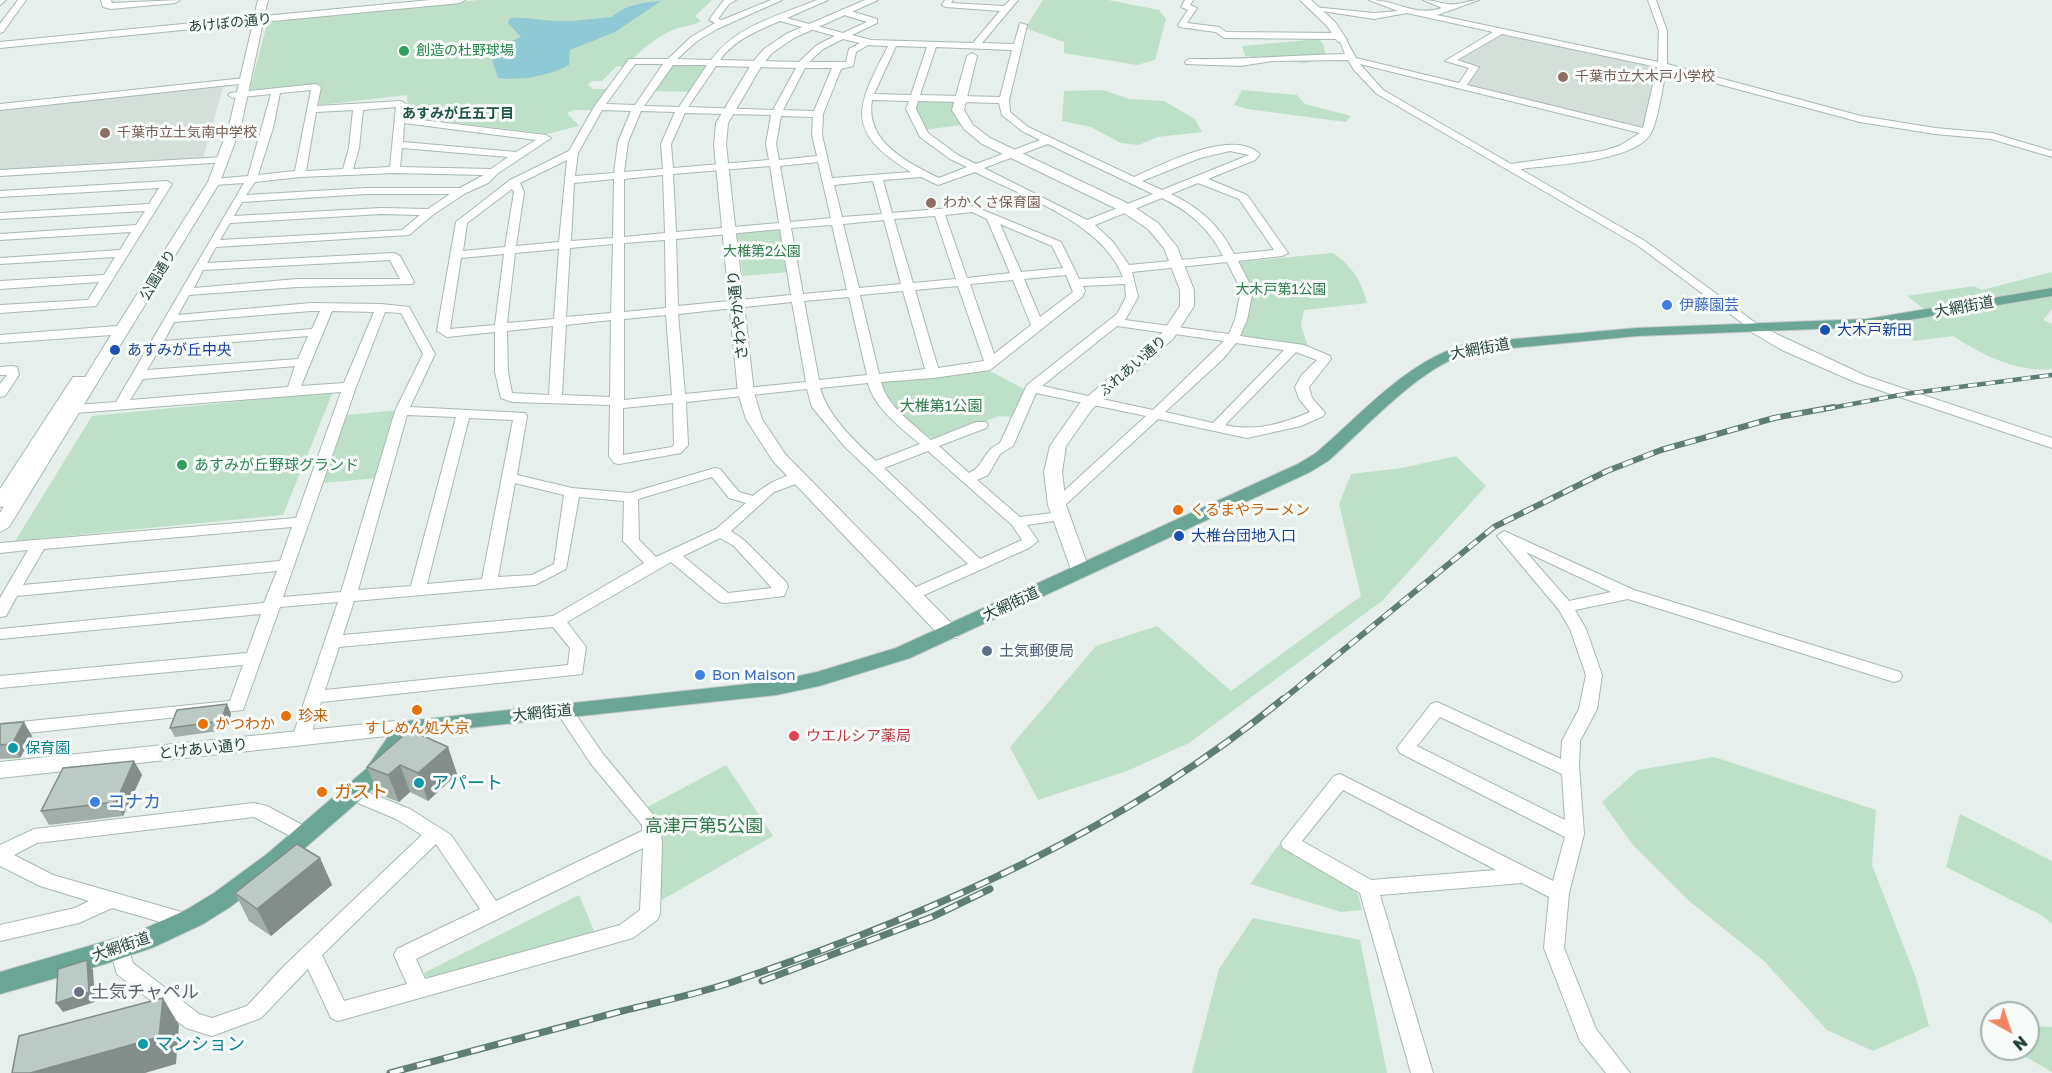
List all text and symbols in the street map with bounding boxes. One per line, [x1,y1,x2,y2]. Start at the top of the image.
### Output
street label: あけぼの通り [187,10,273,36]
place label: 創造の杜野球場 [416,43,514,59]
marker: 創造の杜野球場 [397,44,411,58]
place label: 千葉市立大木戸小学校 [1575,69,1715,85]
marker: 千葉市立大木戸小学校 [1556,70,1570,84]
district label: あすみが丘五丁目 [402,106,514,122]
place label: 千葉市立土気南中学校 [117,125,257,141]
marker: 千葉市立土気南中学校 [98,126,112,140]
place label: わかくさ保育園 [943,195,1041,211]
marker: わかくさ保育園 [924,196,938,210]
park label: 大椎第2公園 [723,244,801,260]
street label: 公園通り [136,247,180,303]
street label: さわやか通り [724,269,752,361]
park label: 大木戸第1公園 [1236,282,1326,298]
street label: 大網街道 [1933,293,1995,321]
place label: 伊藤園芸 [1679,296,1739,314]
marker: 伊藤園芸 [1660,298,1674,312]
place label: 大木戸新田 [1837,321,1912,339]
marker: 大木戸新田 [1818,323,1832,337]
street label: ふれあい通り [1096,332,1170,400]
street label: 大網街道 [1449,335,1511,363]
place label: あすみが丘中央 [127,341,232,359]
marker: あすみが丘中央 [108,343,122,357]
park label: 大椎第1公園 [900,397,982,415]
place label: あすみが丘野球グランド [194,456,359,474]
marker: あすみが丘野球グランド [175,458,189,472]
place label: くるまやラーメン [1190,501,1310,519]
marker: くるまやラーメン [1171,503,1185,517]
place label: 大椎台団地入口 [1191,527,1296,545]
marker: 大椎台団地入口 [1172,529,1186,543]
street label: 大網街道 [980,583,1042,625]
place label: 土気郵便局 [999,642,1074,660]
marker: 土気郵便局 [980,644,994,658]
place label: Bon Maison [712,666,796,684]
marker: Bon Maison [693,668,707,682]
street label: 大網街道 [511,701,573,725]
marker: すしめん処大京 [410,703,424,717]
place label: 珍来 [298,707,328,725]
marker: 珍来 [279,709,293,723]
place label: かつわか [215,715,275,733]
marker: かつわか [196,717,210,731]
place label: すしめん処大京 [365,719,469,737]
place label: ウエルシア薬局 [806,727,911,745]
marker: ウエルシア薬局 [787,729,801,743]
street label: とけあい通り [157,735,249,763]
place label: 保育園 [25,739,70,757]
marker: 保育園 [6,741,20,755]
place label: アパート [431,772,503,794]
marker: アパート [412,776,426,790]
place label: ガスト [334,781,388,803]
marker: ガスト [315,785,329,799]
place label: コナカ [107,791,161,813]
marker: コナカ [88,795,102,809]
park label: 高津戸第5公園 [645,815,763,837]
street label: 大網街道 [90,929,152,965]
place label: 土気チャペル [91,981,199,1003]
marker: 土気チャペル [72,985,86,999]
north arrow [1980,1001,2040,1061]
text: N [2009,1032,2031,1055]
place label: マンション [155,1033,245,1055]
marker: マンション [136,1037,150,1051]

